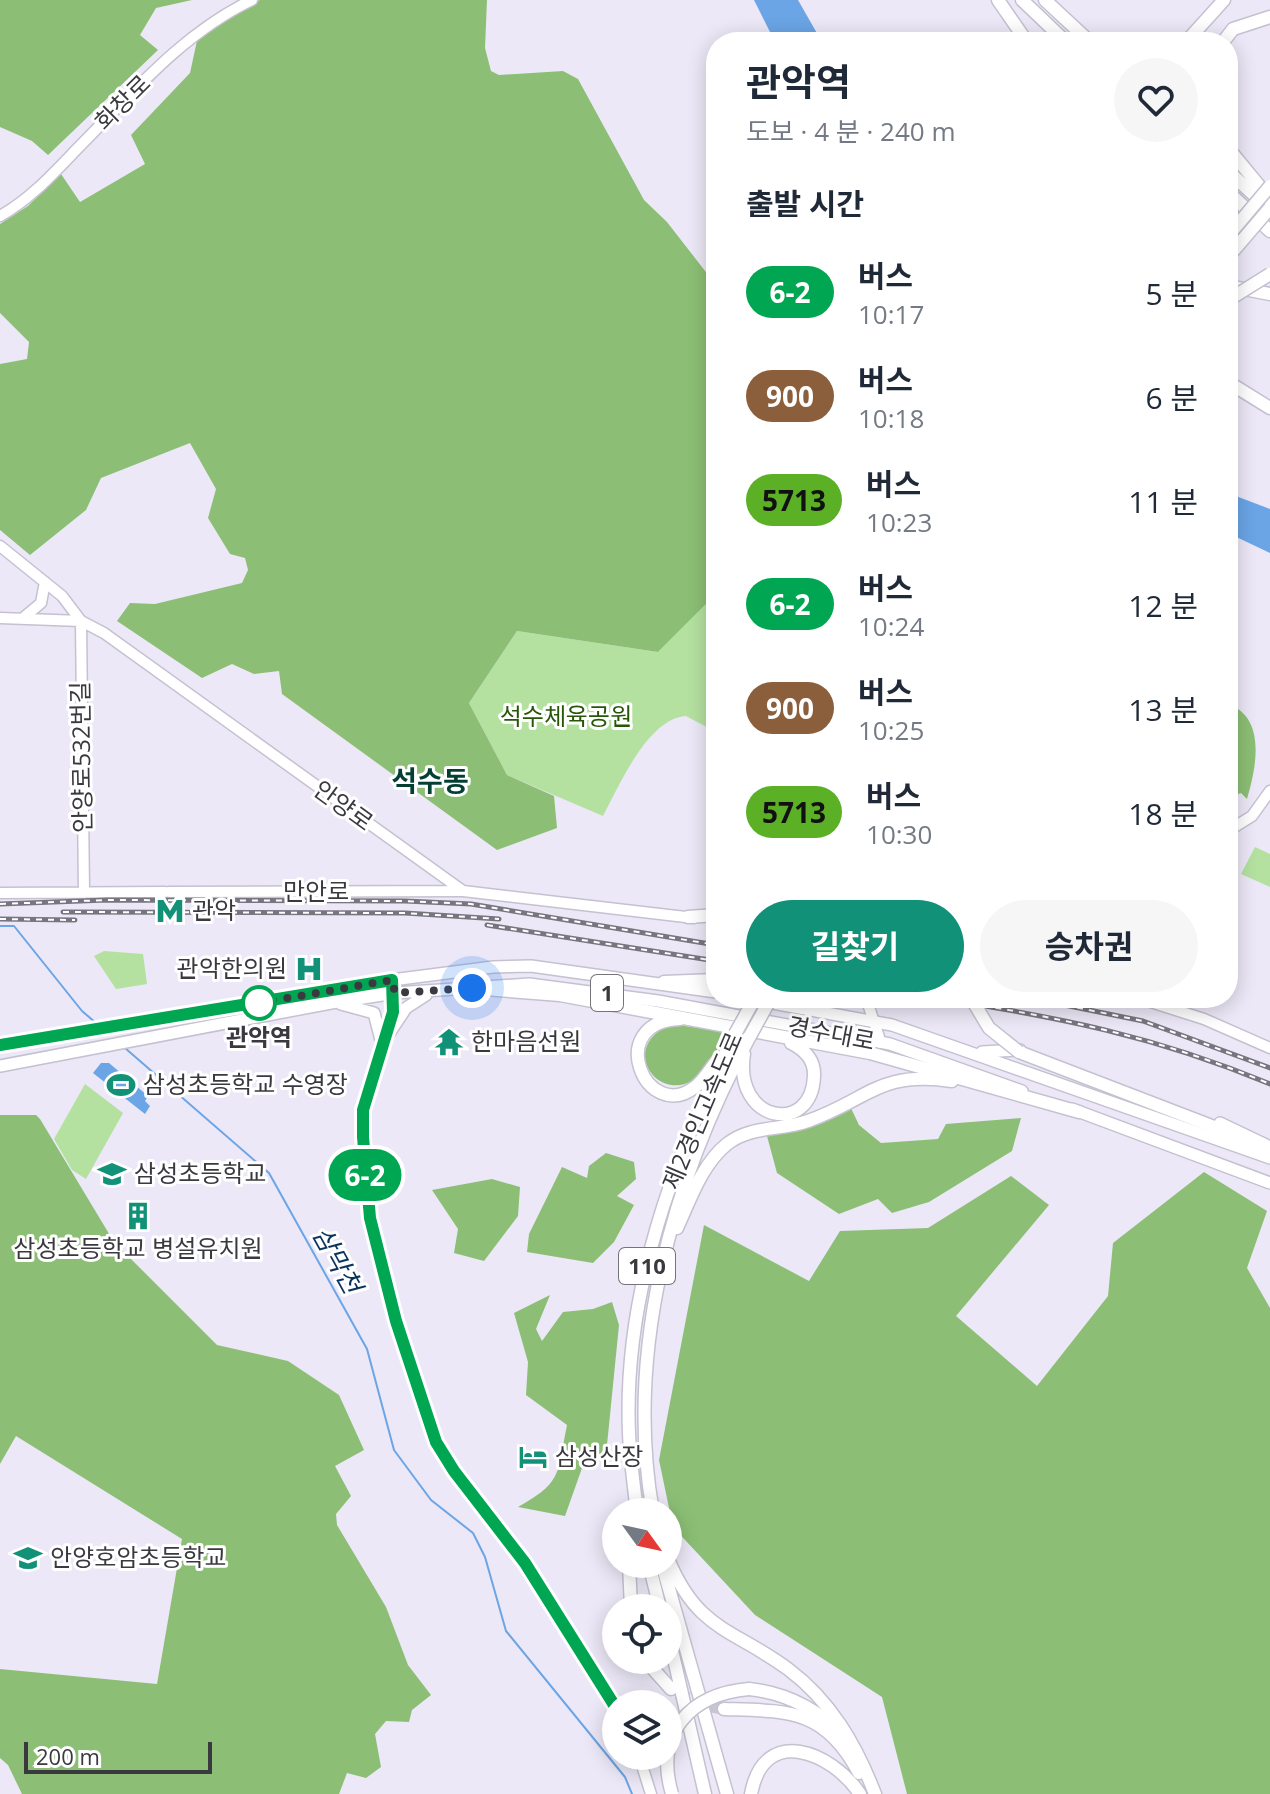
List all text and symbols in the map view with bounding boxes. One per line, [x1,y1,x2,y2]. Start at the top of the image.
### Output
text: 관악역 [746,55,851,107]
button: heart [1114,58,1198,142]
street label: 화창로 [87,67,157,137]
text: 도보 · 4 분 · 240 m [746,113,955,149]
text: 출발 시간 [746,183,864,224]
text: 버스 [858,255,913,296]
text: 6-2 [769,273,811,311]
text: 5 분 [1145,273,1198,314]
text: 10:17 [858,296,924,332]
text: 버스 [858,359,913,400]
text: 900 [766,377,814,415]
text: 6 분 [1145,377,1198,418]
text: 10:18 [858,400,924,436]
text: 버스 [866,463,921,504]
text: 5713 [762,481,826,519]
text: 11 분 [1128,481,1198,522]
text: 10:23 [866,504,932,540]
text: 버스 [858,567,913,608]
text: 6-2 [769,585,811,623]
text: 12 분 [1128,585,1198,626]
text: 10:24 [858,608,924,644]
text: 버스 [858,671,913,712]
street label: 안양로532번길 [63,681,98,833]
text: 900 [766,689,814,727]
text: 13 분 [1128,689,1198,730]
park label: 석수체육공원 [500,699,632,732]
text: 10:25 [858,712,924,748]
district label: 석수동 [391,761,469,799]
street label: 안양로 [307,772,380,838]
text: 버스 [866,775,921,816]
text: 5713 [762,793,826,831]
text: 18 분 [1128,793,1198,834]
text: 10:30 [866,816,932,852]
street label: 만안로 [283,874,349,907]
place label: 관악 [192,893,236,926]
metro station icon: 관악 [155,896,185,926]
button: 길찾기 [746,900,964,992]
button: 승차권 [980,900,1198,992]
place label: 관악한의원 [177,951,287,984]
hospital icon: 관악한의원 [294,954,324,984]
your location [452,968,492,1008]
road number: 1 [591,975,623,1011]
marker: 관악역 [242,986,276,1020]
street label: 경수대로 [785,1008,878,1057]
place label: 관악역 [226,1020,292,1053]
place label: 한마음선원 [471,1024,581,1057]
temple icon: 한마음선원 [434,1027,464,1057]
street label: 제2경인고속도로 [654,1027,750,1194]
place label: 삼성초등학교 수영장 [143,1067,348,1100]
sports icon: 삼성초등학교 수영장 [106,1070,136,1100]
line badge: 6-2 [319,1149,411,1201]
place label: 삼성초등학교 [134,1156,266,1189]
text: 6-2 [344,1156,386,1194]
school or university icon: 삼성초등학교 [97,1159,127,1189]
building icon: 삼성초등학교 병설유치원 [123,1201,153,1231]
water label: 삼막천 [305,1219,373,1302]
place label: 삼성초등학교 병설유치원 [13,1231,263,1264]
road number: 110 [619,1248,675,1284]
place label: 삼성산장 [555,1439,643,1472]
hotel icon: 삼성산장 [518,1442,548,1472]
north arrow [602,1498,682,1578]
map controls [602,1498,682,1770]
place label: 안양호암초등학교 [50,1540,227,1573]
school or university icon: 안양호암초등학교 [13,1543,43,1573]
button: locate [602,1594,682,1674]
button: layers [602,1690,682,1770]
scale bar [24,1738,212,1774]
text: 200 m [36,1741,100,1771]

